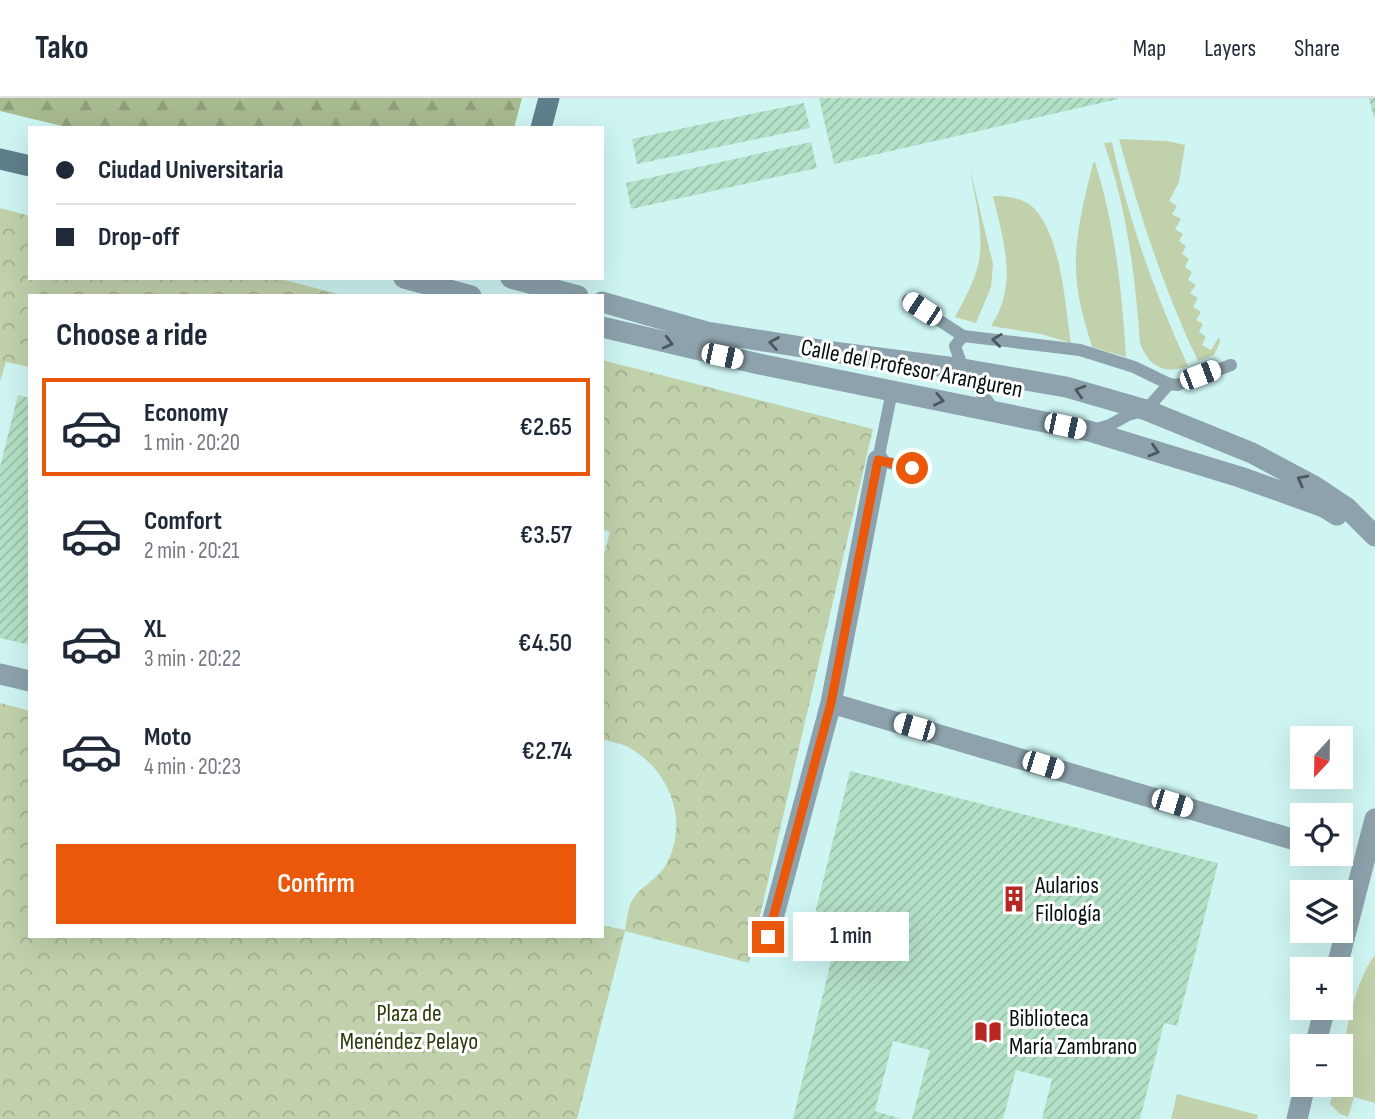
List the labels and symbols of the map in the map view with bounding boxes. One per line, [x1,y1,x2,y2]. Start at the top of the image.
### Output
car [899,289,946,329]
one-way arrow [991,332,1003,347]
street label: Calle del Profesor Aranguren [798,333,1025,404]
one-way arrow [662,335,674,349]
one-way arrow [768,336,780,351]
car [700,341,745,371]
car [1177,358,1224,392]
one-way arrow [1075,385,1087,400]
one-way arrow [933,392,945,407]
car [1043,411,1088,441]
one-way arrow [1148,442,1160,457]
route start [896,452,928,484]
one-way arrow [1297,474,1309,488]
car [891,711,938,743]
north arrow [1290,726,1353,789]
car [1020,749,1067,781]
car [1149,787,1196,819]
place label: Aularios Filología [1034,871,1101,928]
building icon: Aularios Filología [999,884,1029,914]
callout: 1 min [792,912,908,962]
route end [752,921,784,953]
park label: Plaza de Menéndez Pelayo [340,999,478,1056]
place label: Biblioteca María Zambrano [1009,1004,1137,1061]
library icon: Biblioteca María Zambrano [973,1017,1003,1047]

